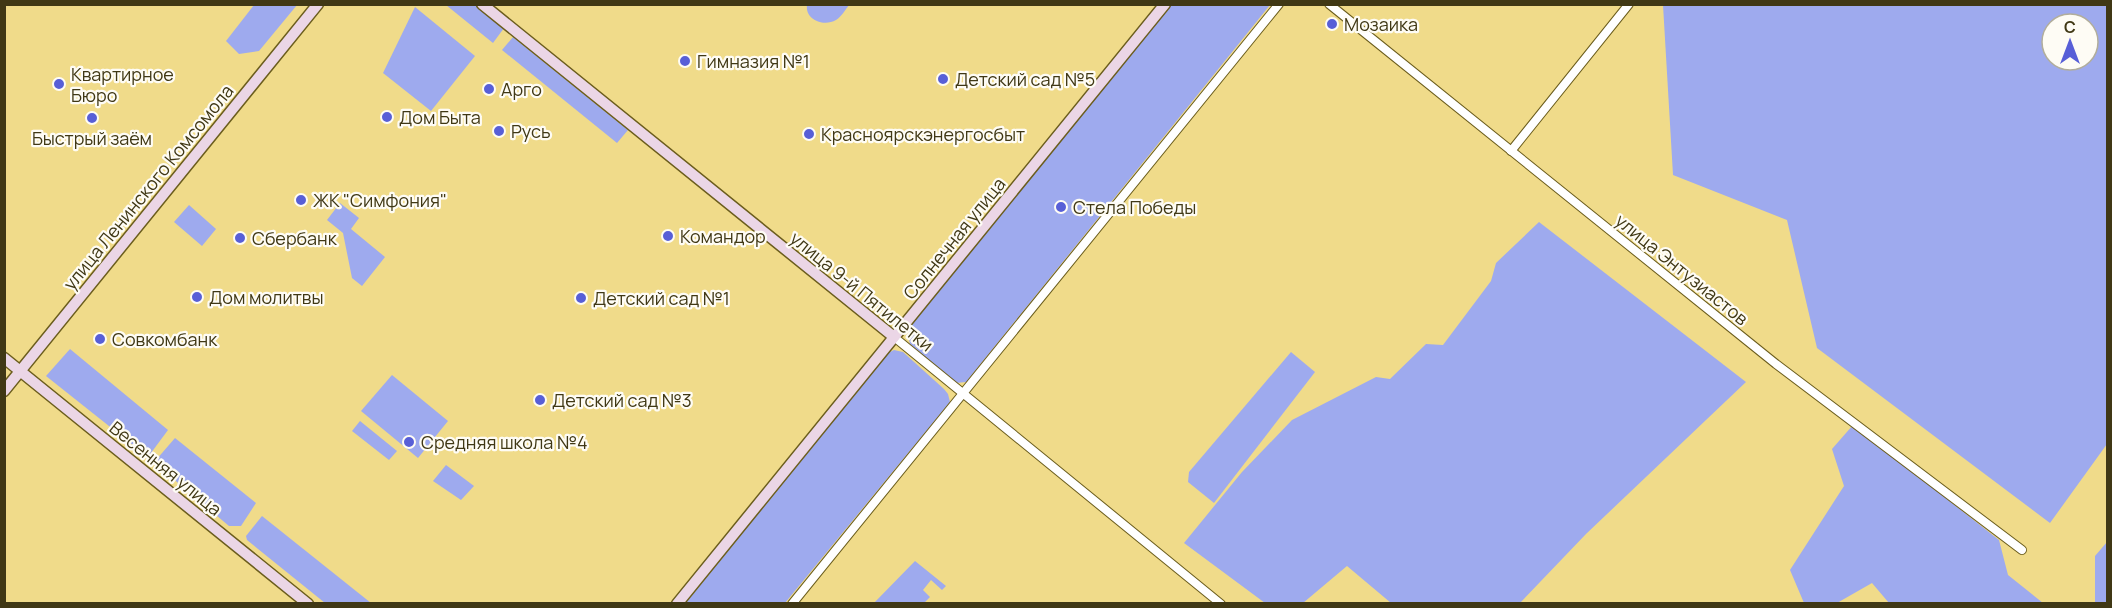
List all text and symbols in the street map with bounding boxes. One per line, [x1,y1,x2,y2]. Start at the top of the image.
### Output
place label: Мозаика [1344,12,1418,36]
north arrow [2040,12,2100,72]
text: С [2064,16,2076,38]
marker: Мозаика [1325,17,1339,31]
place label: Гимназия №1 [697,49,810,73]
marker: Гимназия №1 [678,54,692,68]
place label: Квартирное Бюро [71,62,174,107]
place label: Детский сад №5 [955,67,1095,91]
marker: Детский сад №5 [936,72,950,86]
marker: Квартирное Бюро [52,77,66,91]
place label: Арго [501,77,542,101]
street label: улица Ленинского Комсомола [58,79,238,295]
marker: Арго [482,82,496,96]
place label: Дом Быта [399,105,481,129]
marker: Дом Быта [380,110,394,124]
marker: Быстрый заём [85,111,99,125]
place label: Русь [511,119,551,143]
place label: Красноярскэнергосбыт [821,122,1025,146]
marker: Русь [492,124,506,138]
place label: Быстрый заём [32,126,152,150]
marker: Красноярскэнергосбыт [802,127,816,141]
street label: Солнечная улица [898,172,1010,304]
place label: ЖК "Симфония" [313,188,447,212]
marker: ЖК "Симфония" [294,193,308,207]
place label: Стела Победы [1073,195,1196,219]
marker: Стела Победы [1054,200,1068,214]
street label: улица Энтузиастов [1611,208,1754,330]
place label: Командор [680,224,766,248]
place label: Сбербанк [252,226,338,250]
street label: улица 9-й Пятилетки [785,226,939,356]
marker: Командор [661,229,675,243]
marker: Сбербанк [233,231,247,245]
place label: Дом молитвы [209,285,323,309]
place label: Детский сад №1 [593,286,730,310]
marker: Дом молитвы [190,290,204,304]
marker: Детский сад №1 [574,291,588,305]
place label: Совкомбанк [112,327,218,351]
marker: Совкомбанк [93,332,107,346]
place label: Детский сад №3 [552,388,692,412]
marker: Детский сад №3 [533,393,547,407]
street label: Весенняя улица [105,415,227,521]
place label: Средняя школа №4 [421,430,588,454]
marker: Средняя школа №4 [402,435,416,449]

